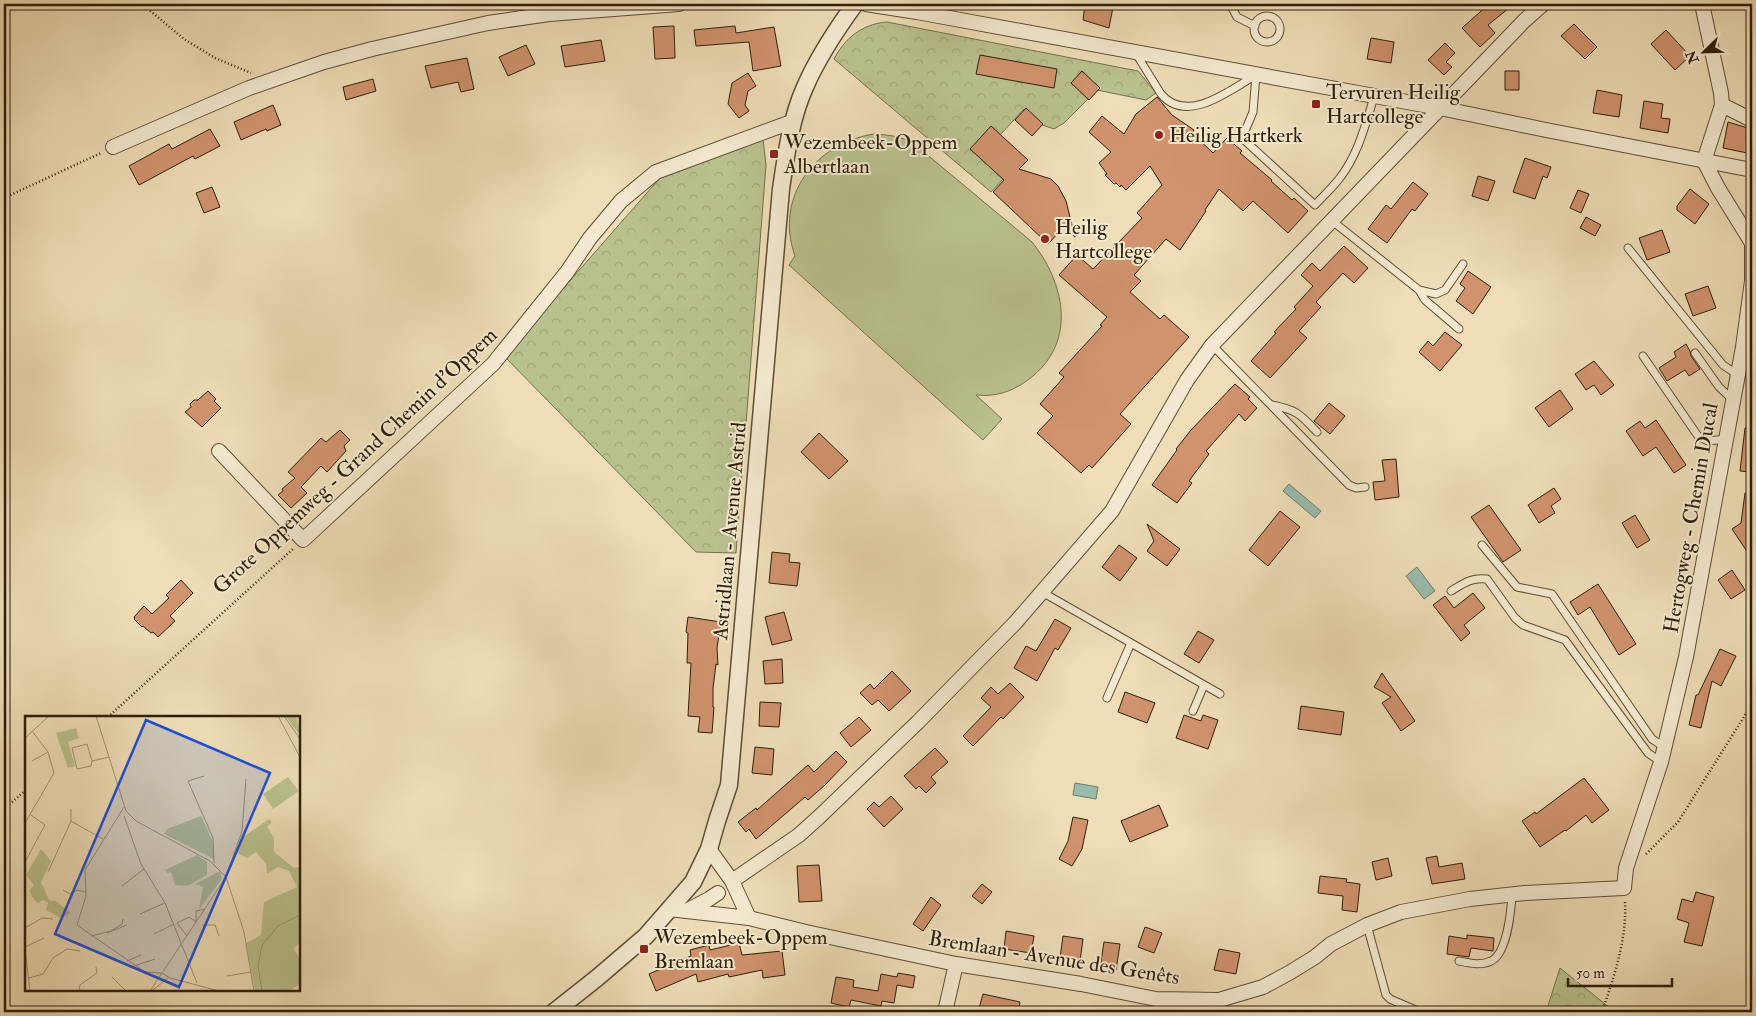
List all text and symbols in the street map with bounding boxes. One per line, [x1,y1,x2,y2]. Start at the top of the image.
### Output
north arrow [1678,28,1728,78]
text: N [1682,47,1703,67]
place label: Tervuren Heilig Hartcollege [1326,79,1461,130]
marker: Tervuren Heilig Hartcollege [1310,98,1322,110]
place label: Heilig Hartkerk [1169,122,1303,149]
place label: Wezembeek-Oppem Albertlaan [783,129,958,180]
marker: Heilig Hartkerk [1153,129,1165,141]
marker: Wezembeek-Oppem Albertlaan [768,148,780,160]
place label: Heilig Hartcollege [1055,214,1153,265]
marker: Heilig Hartcollege [1039,233,1051,245]
street label: Grote Oppemweg - Grand Chemin d'Oppem [207,322,503,600]
street label: Hertogweg - Chemin Ducal [1657,400,1725,635]
street label: Astridlaan - Avenue Astrid [707,420,753,642]
inset map [25,716,300,991]
place label: Wezembeek-Oppem Bremlaan [653,924,828,975]
street label: Bremlaan - Avenue des Genêts [927,925,1181,991]
marker: Wezembeek-Oppem Bremlaan [638,943,650,955]
scale bar [1568,956,1672,988]
text: 50 m [1576,964,1605,983]

